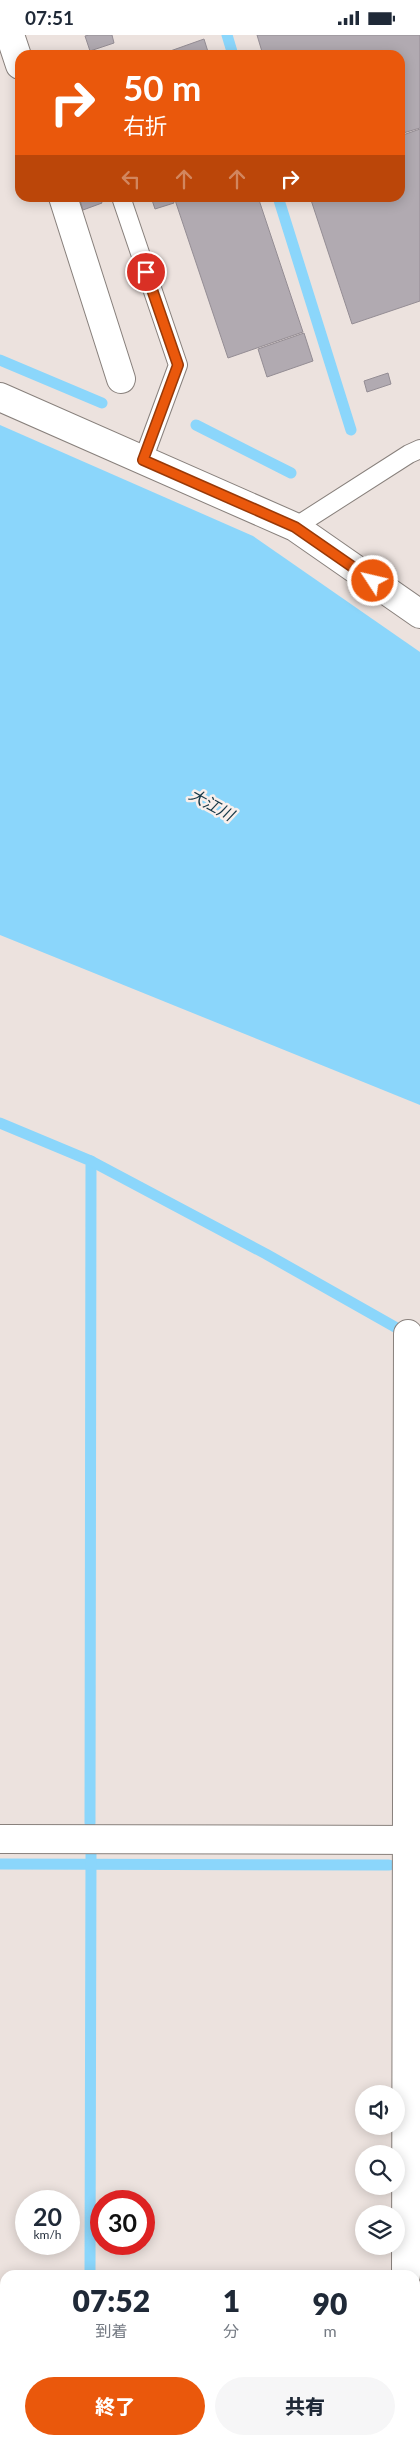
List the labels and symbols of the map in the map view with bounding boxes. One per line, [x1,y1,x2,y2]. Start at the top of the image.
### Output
pin [125,251,167,293]
position arrow [346,554,398,606]
water label: 大江川 [186,784,239,825]
speed limit sign: 30 [90,2190,155,2255]

